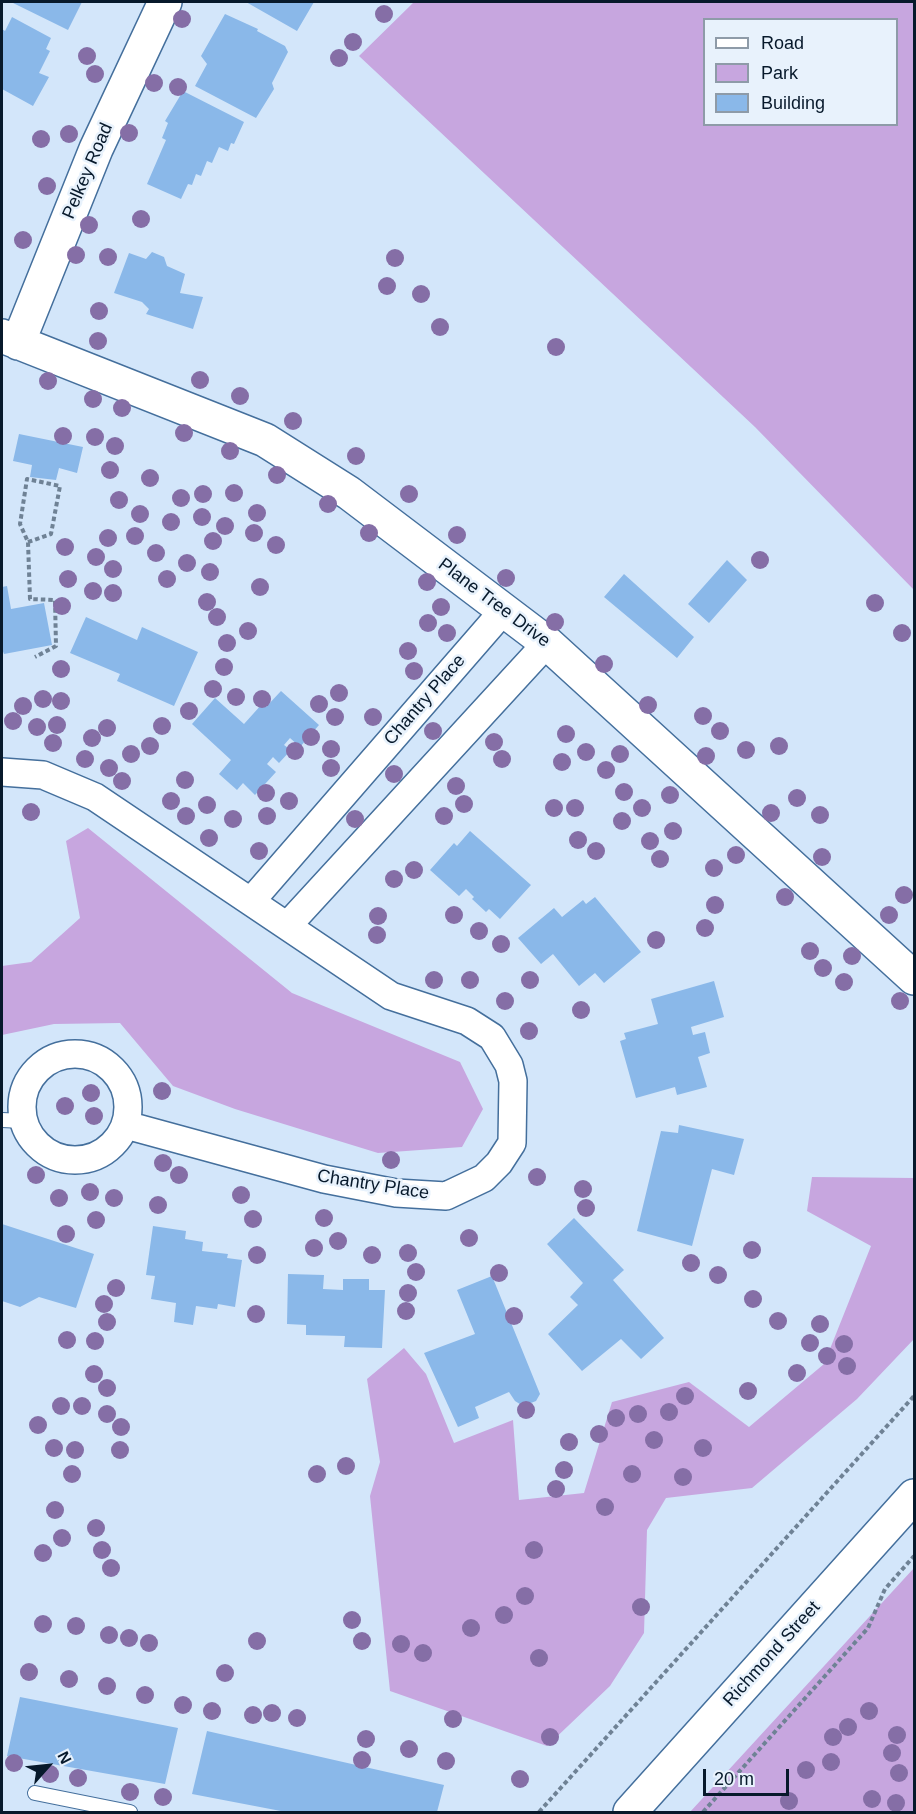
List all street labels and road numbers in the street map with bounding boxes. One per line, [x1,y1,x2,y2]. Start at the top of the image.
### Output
street label: Pelkey Road [58,120,118,222]
street label: Plane Tree Drive [434,554,554,652]
street label: Chantry Place [380,650,470,750]
street label: Chantry Place [315,1165,431,1205]
street label: Richmond Street [719,1597,825,1711]

